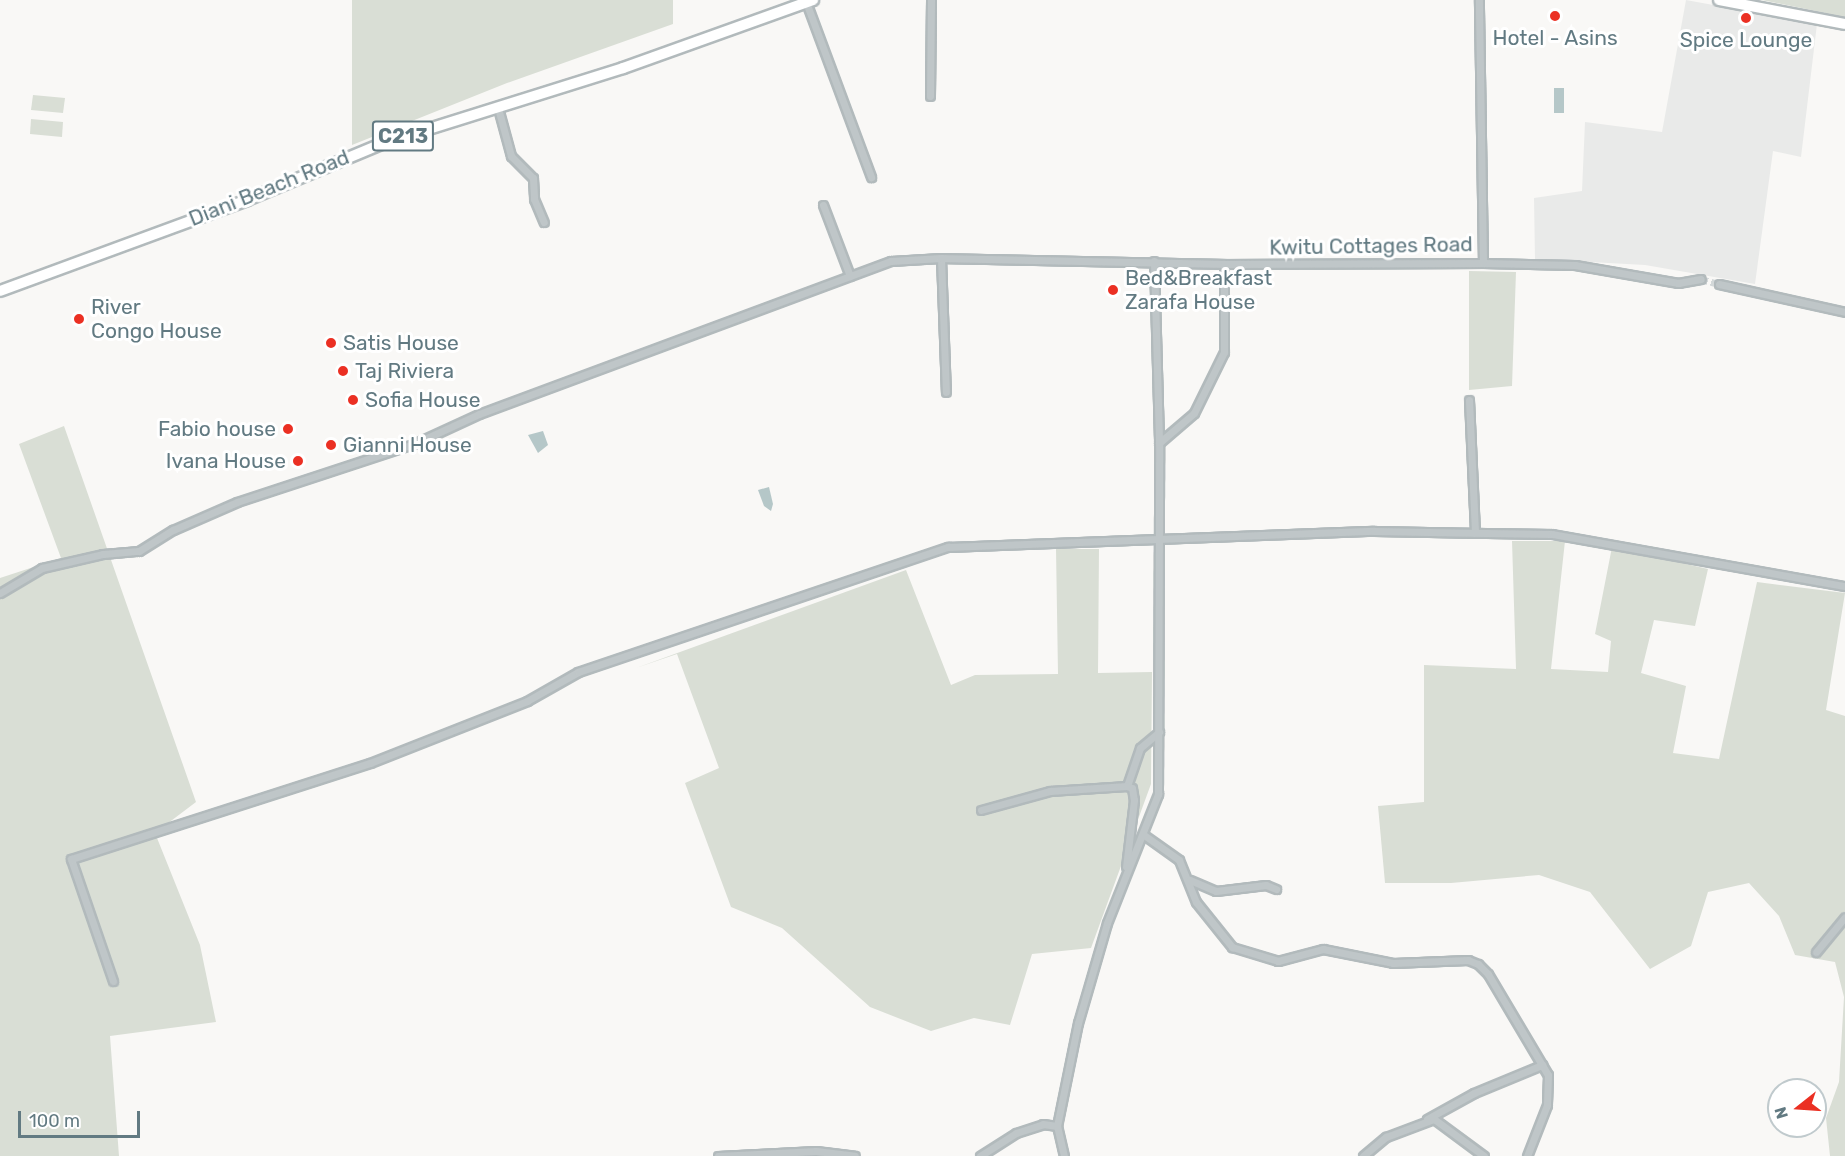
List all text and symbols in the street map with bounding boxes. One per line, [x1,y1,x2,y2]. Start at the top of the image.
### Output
marker: Hotel - Asins [1548,9,1562,23]
marker: Spice Lounge [1739,11,1753,25]
place label: Hotel - Asins [1492,25,1618,51]
place label: Spice Lounge [1680,27,1812,53]
road number: C213 [372,119,434,153]
street label: Diani Beach Road [185,144,353,232]
street label: Kwitu Cottages Road [1269,232,1473,260]
place label: Bed&Breakfast Zarafa House [1125,265,1272,315]
marker: Bed&Breakfast Zarafa House [1106,283,1120,297]
place label: River Congo House [91,294,222,344]
marker: River Congo House [72,312,86,326]
place label: Satis House [343,330,459,356]
marker: Satis House [324,336,338,350]
place label: Taj Riviera [355,358,454,384]
marker: Taj Riviera [336,364,350,378]
place label: Sofia House [365,387,480,413]
marker: Sofia House [346,393,360,407]
place label: Fabio house [158,416,276,442]
marker: Fabio house [281,422,295,436]
place label: Gianni House [343,432,472,458]
marker: Gianni House [324,438,338,452]
place label: Ivana House [166,448,286,474]
marker: Ivana House [291,454,305,468]
north arrow [1767,1078,1827,1138]
scale bar [21,1099,142,1137]
text: N [1770,1105,1792,1121]
text: 100 m [29,1110,80,1132]

